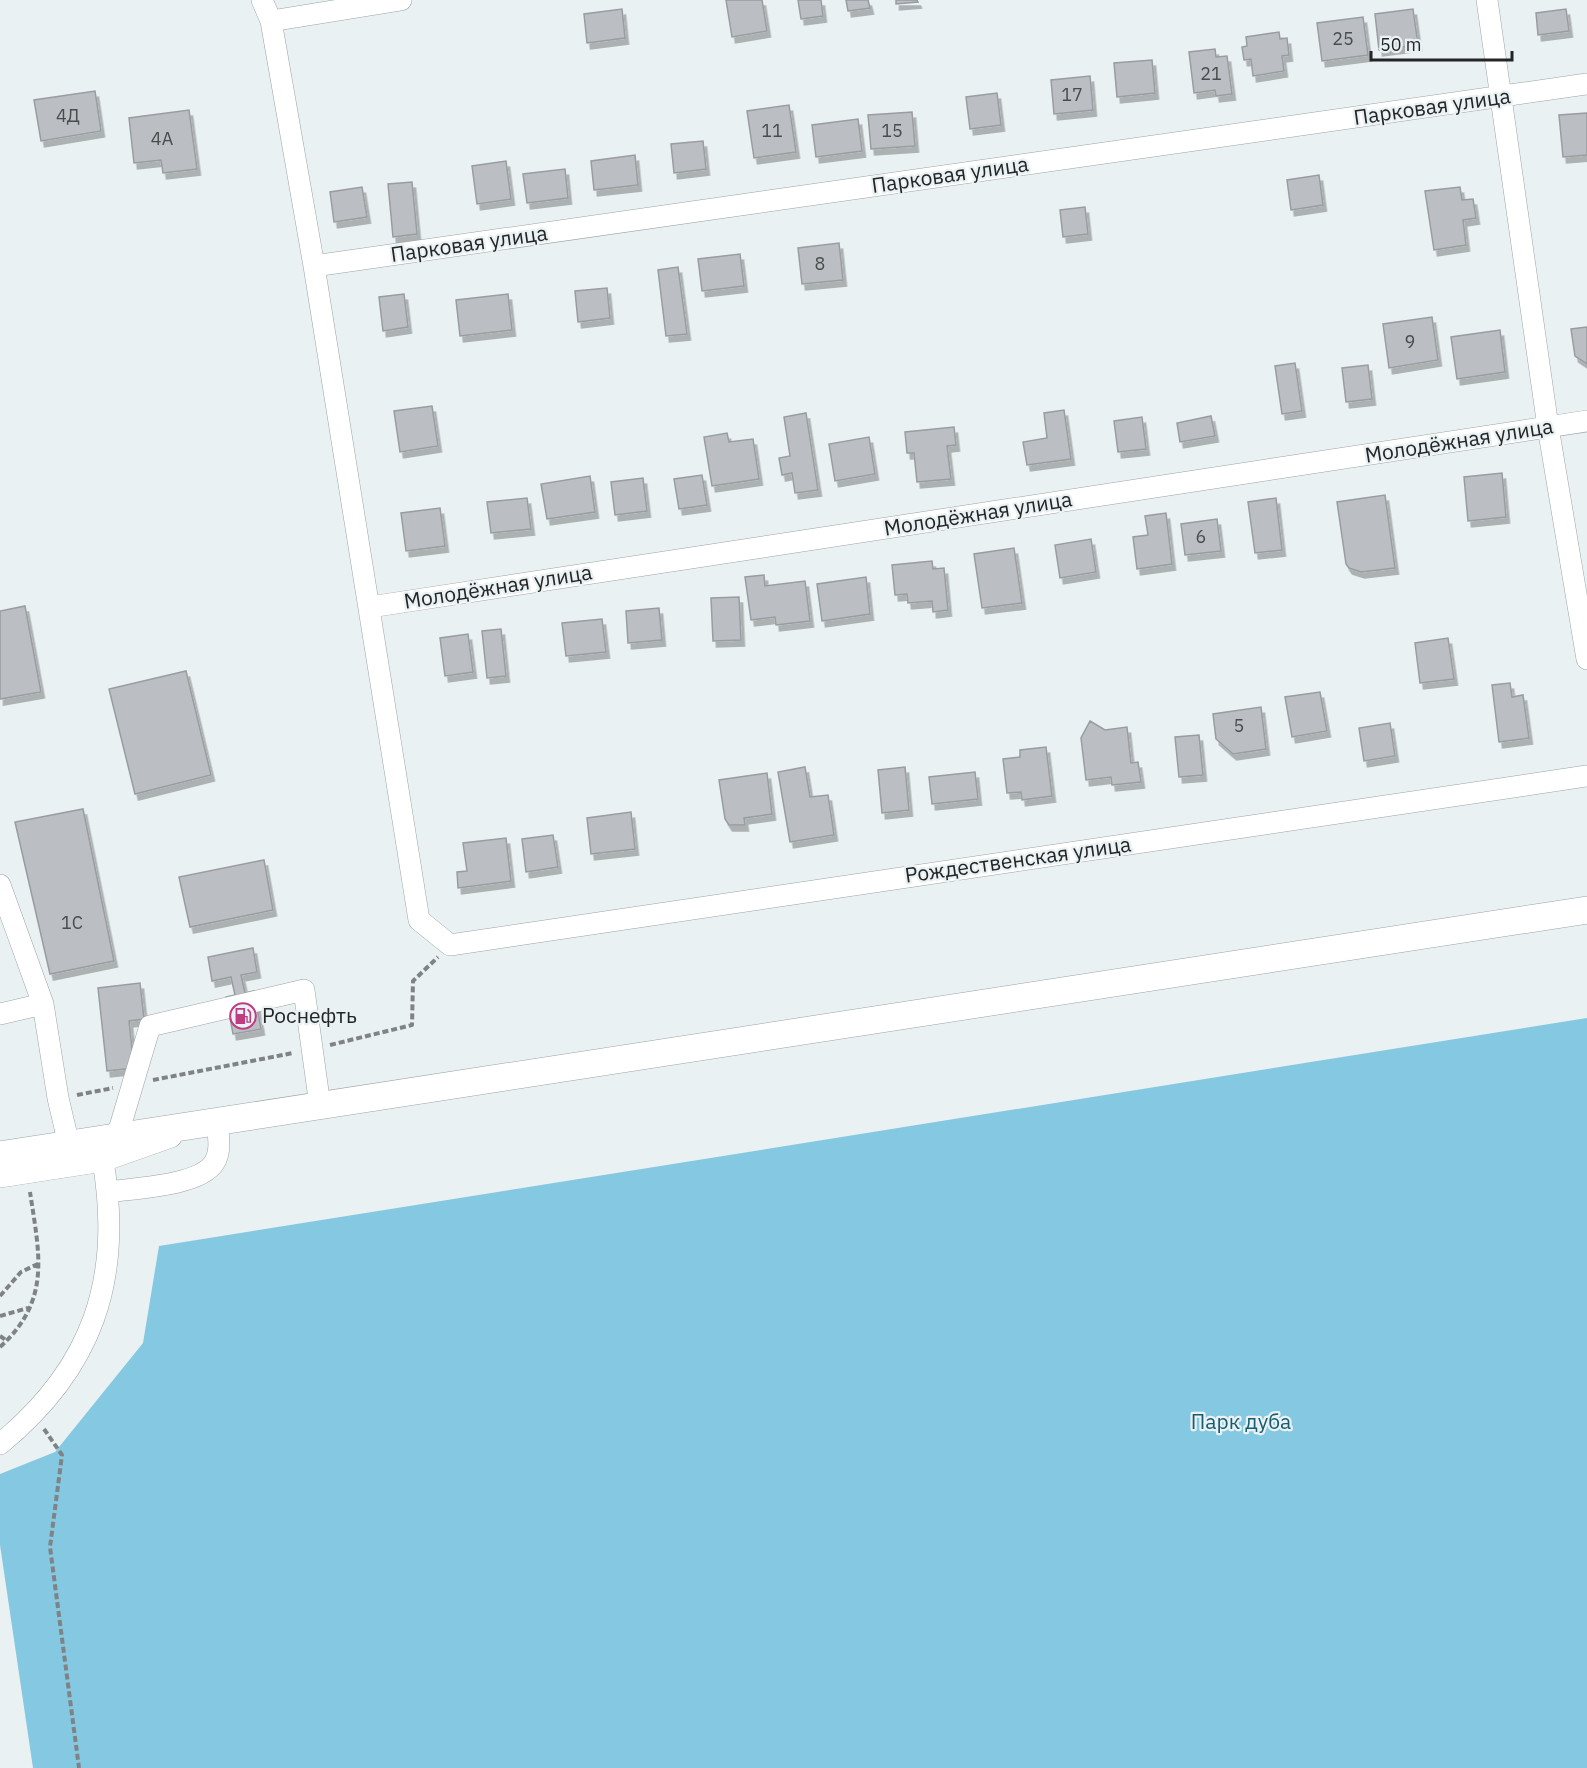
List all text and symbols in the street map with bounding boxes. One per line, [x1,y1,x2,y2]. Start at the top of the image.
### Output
scale bar [1371,24,1512,62]
house number: 25 [1332,27,1354,50]
text: 50 m [1380,33,1422,56]
house number: 21 [1200,62,1222,85]
street label: Парковая улица [1352,81,1512,131]
house number: 17 [1061,83,1083,106]
house number: 4Д [56,104,80,127]
house number: 11 [761,119,783,142]
house number: 15 [881,119,903,142]
house number: 4А [151,127,174,150]
street label: Парковая улица [870,149,1030,199]
street label: Парковая улица [389,218,549,268]
house number: 8 [815,252,825,275]
house number: 9 [1405,330,1415,353]
street label: Молодёжная улица [1363,411,1555,469]
street label: Молодёжная улица [882,484,1074,542]
house number: 6 [1196,525,1206,548]
street label: Молодёжная улица [402,557,594,615]
house number: 5 [1234,714,1244,737]
street label: Рождественская улица [903,829,1133,889]
house number: 1С [61,911,83,934]
fuel station icon: Роснефть [228,1001,258,1031]
place label: Роснефть [262,1001,357,1029]
park label: Парк дуба [1191,1407,1291,1435]

